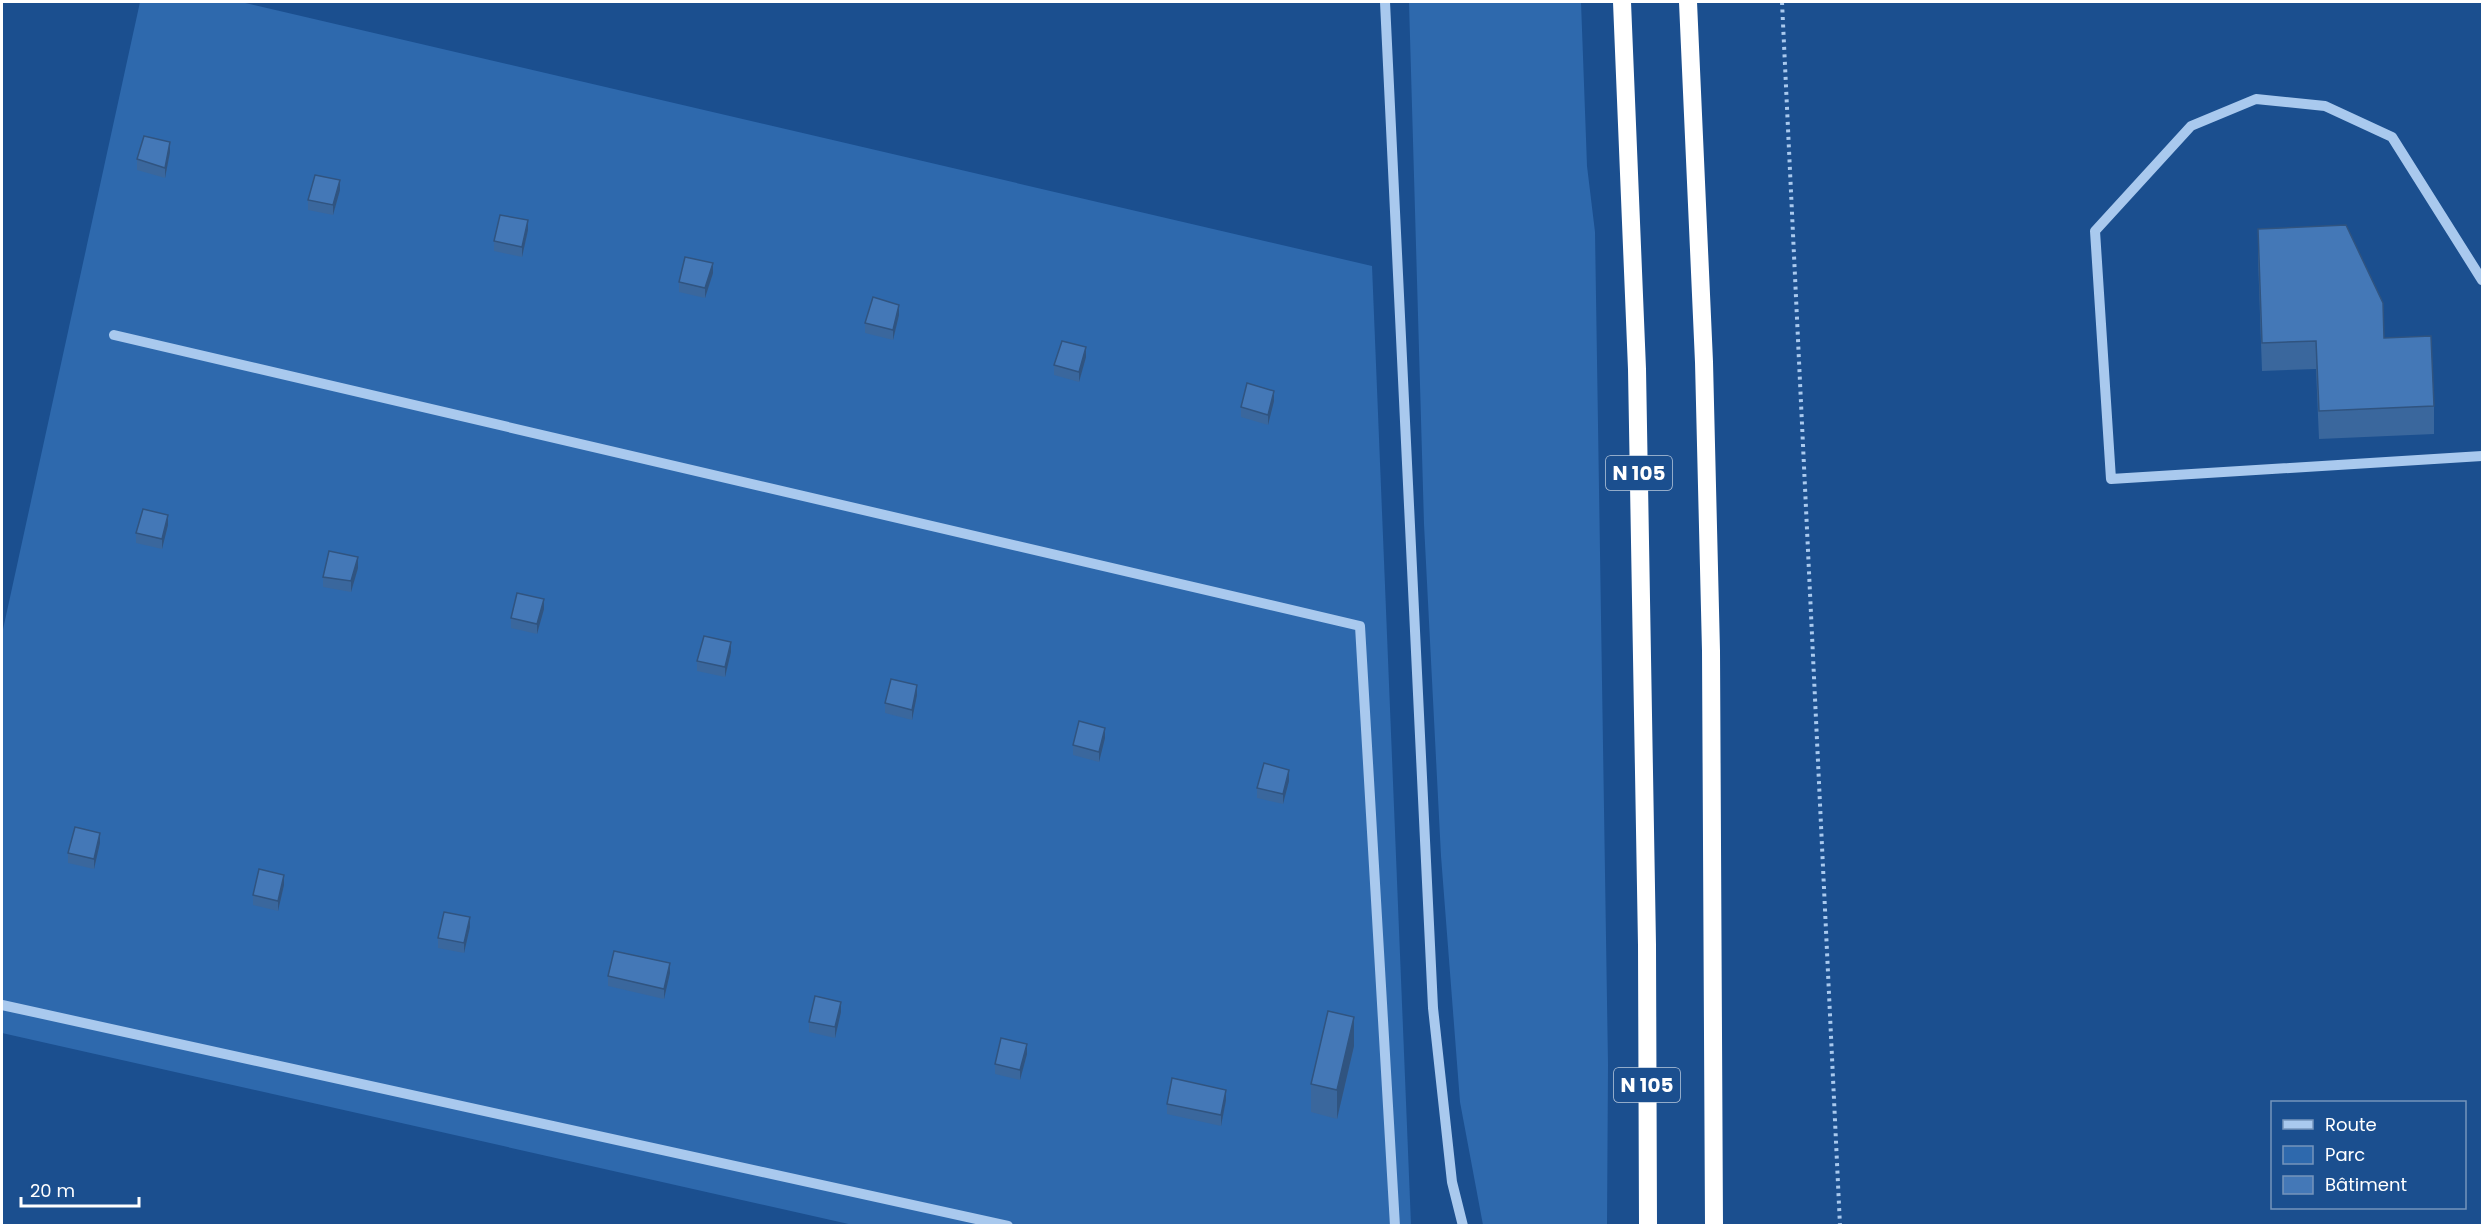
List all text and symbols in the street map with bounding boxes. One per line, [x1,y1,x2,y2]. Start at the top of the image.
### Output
road number: N 105 [1606,456,1672,490]
road number: N 105 [1614,1068,1680,1102]
legend [2271,1101,2466,1209]
text: Route [2325,1112,2377,1137]
text: Parc [2325,1142,2365,1167]
scale bar [21,1170,140,1208]
text: Bâtiment [2325,1172,2407,1197]
text: 20 m [30,1178,75,1203]

